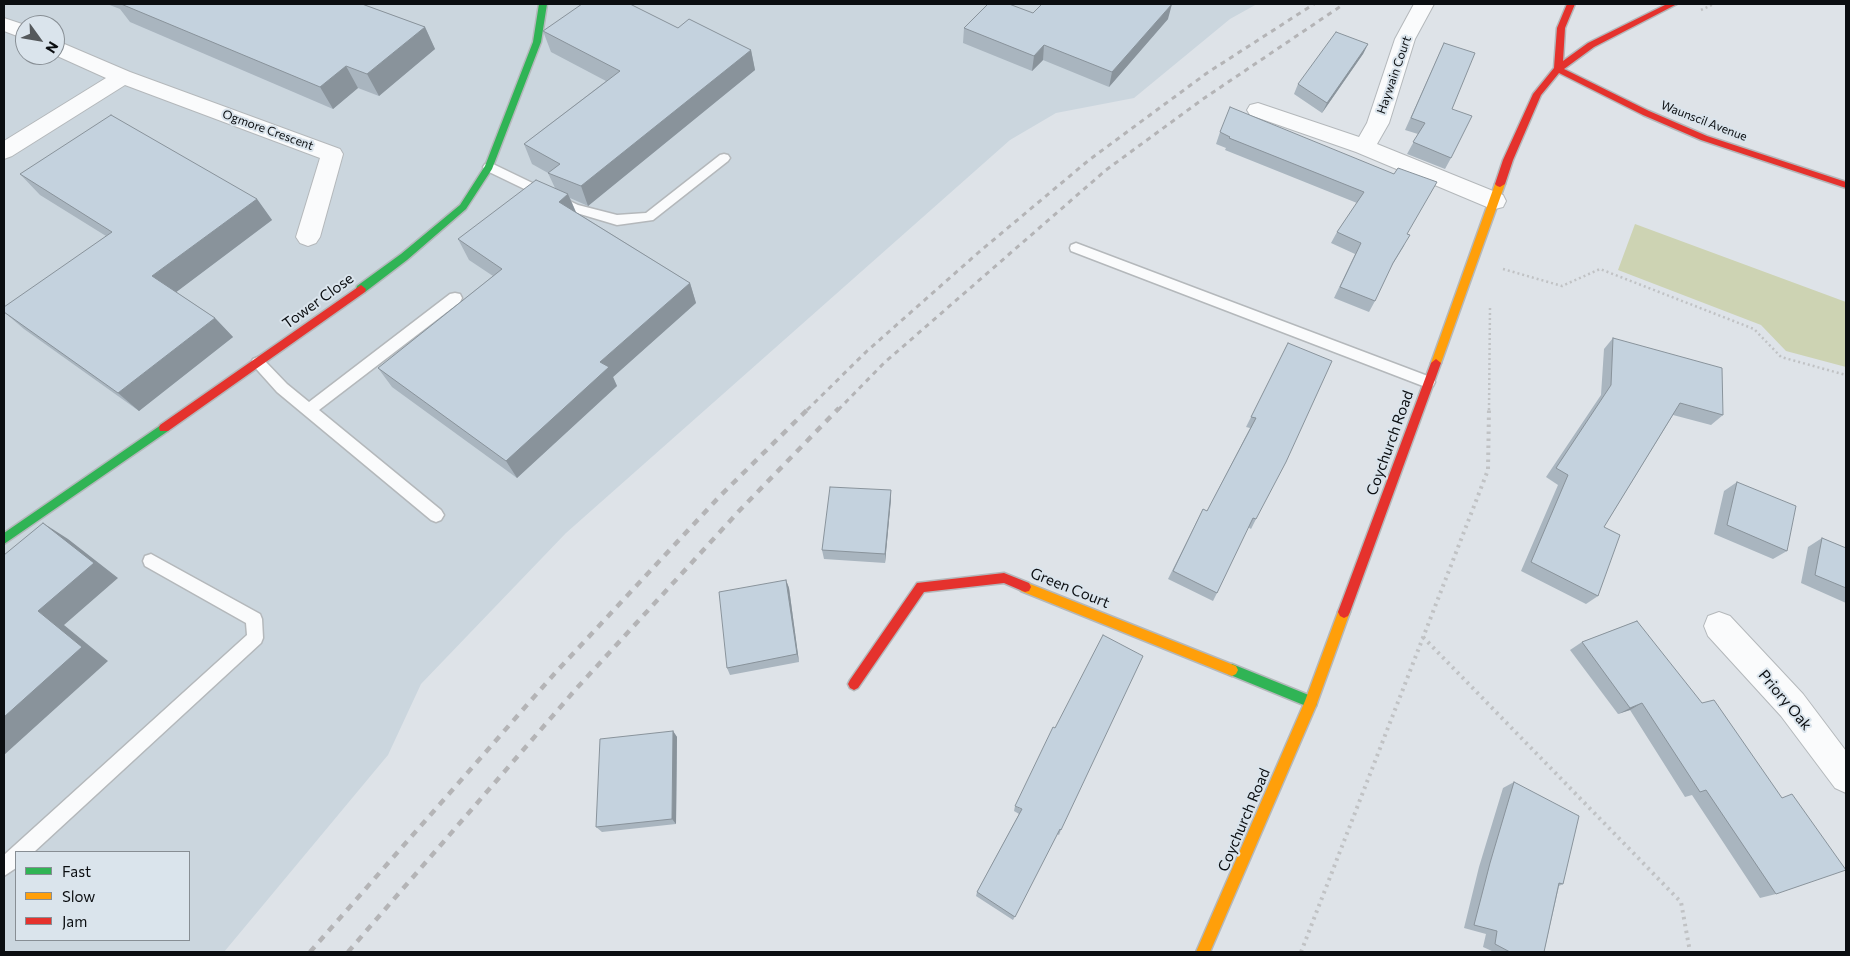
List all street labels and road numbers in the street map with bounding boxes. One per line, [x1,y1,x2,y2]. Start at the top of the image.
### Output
street label: Haywain Court [1374,34,1414,116]
street label: Waunscil Avenue [1659,98,1749,144]
street label: Ogmore Crescent [221,107,315,153]
street label: Tower Close [279,269,357,333]
street label: Coychurch Road [1363,388,1417,498]
street label: Green Court [1028,564,1112,612]
street label: Priory Oak [1755,666,1815,734]
street label: Coychurch Road [1214,766,1274,874]

